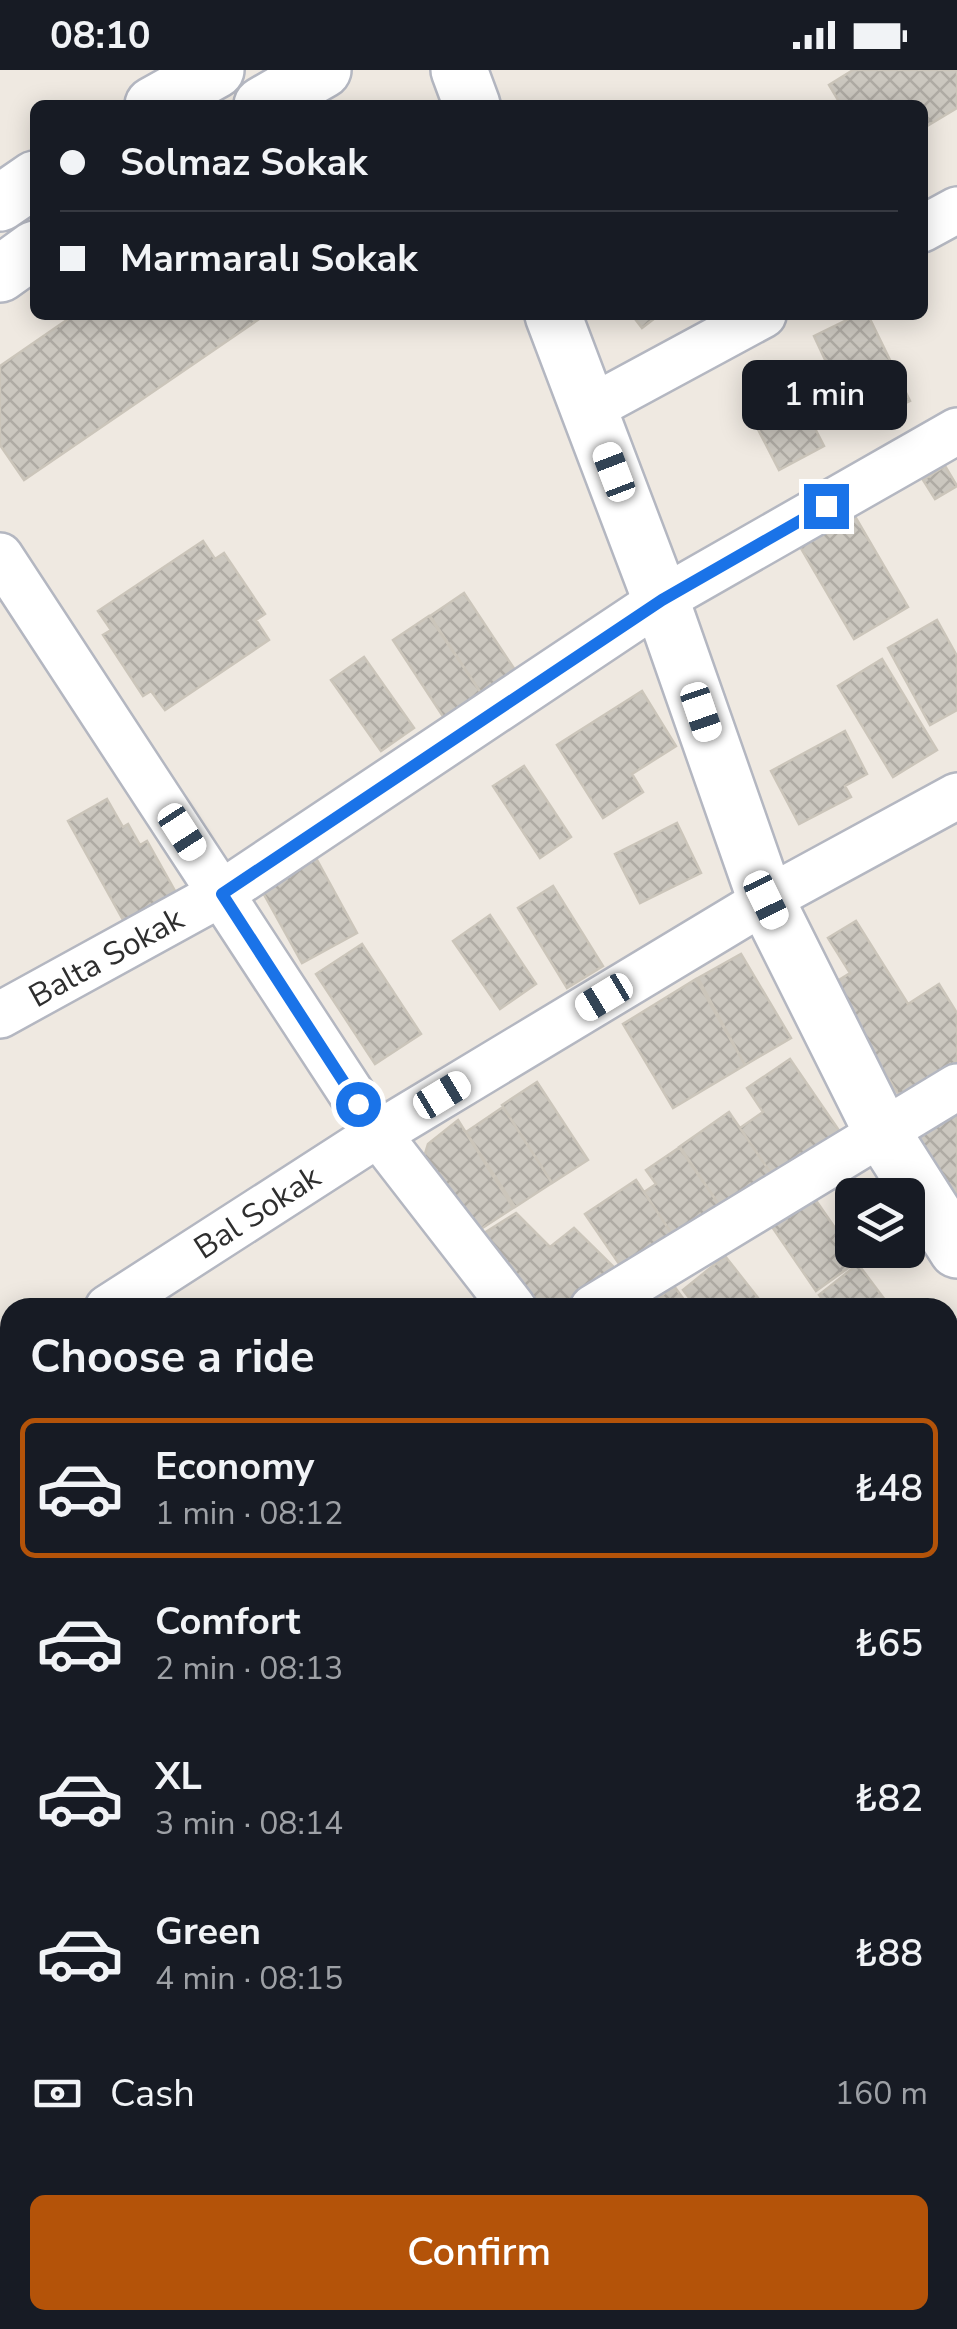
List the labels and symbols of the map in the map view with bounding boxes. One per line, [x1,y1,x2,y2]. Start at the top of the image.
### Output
callout: 1 min [744,361,908,431]
car [589,439,639,505]
route end [804,484,849,529]
car [677,679,725,745]
car [153,799,211,865]
car [739,866,793,934]
street label: Balta Sokak [21,897,192,1018]
car [571,969,637,1025]
car [409,1067,475,1123]
route start [336,1082,381,1127]
street label: Bal Sokak [186,1155,330,1269]

